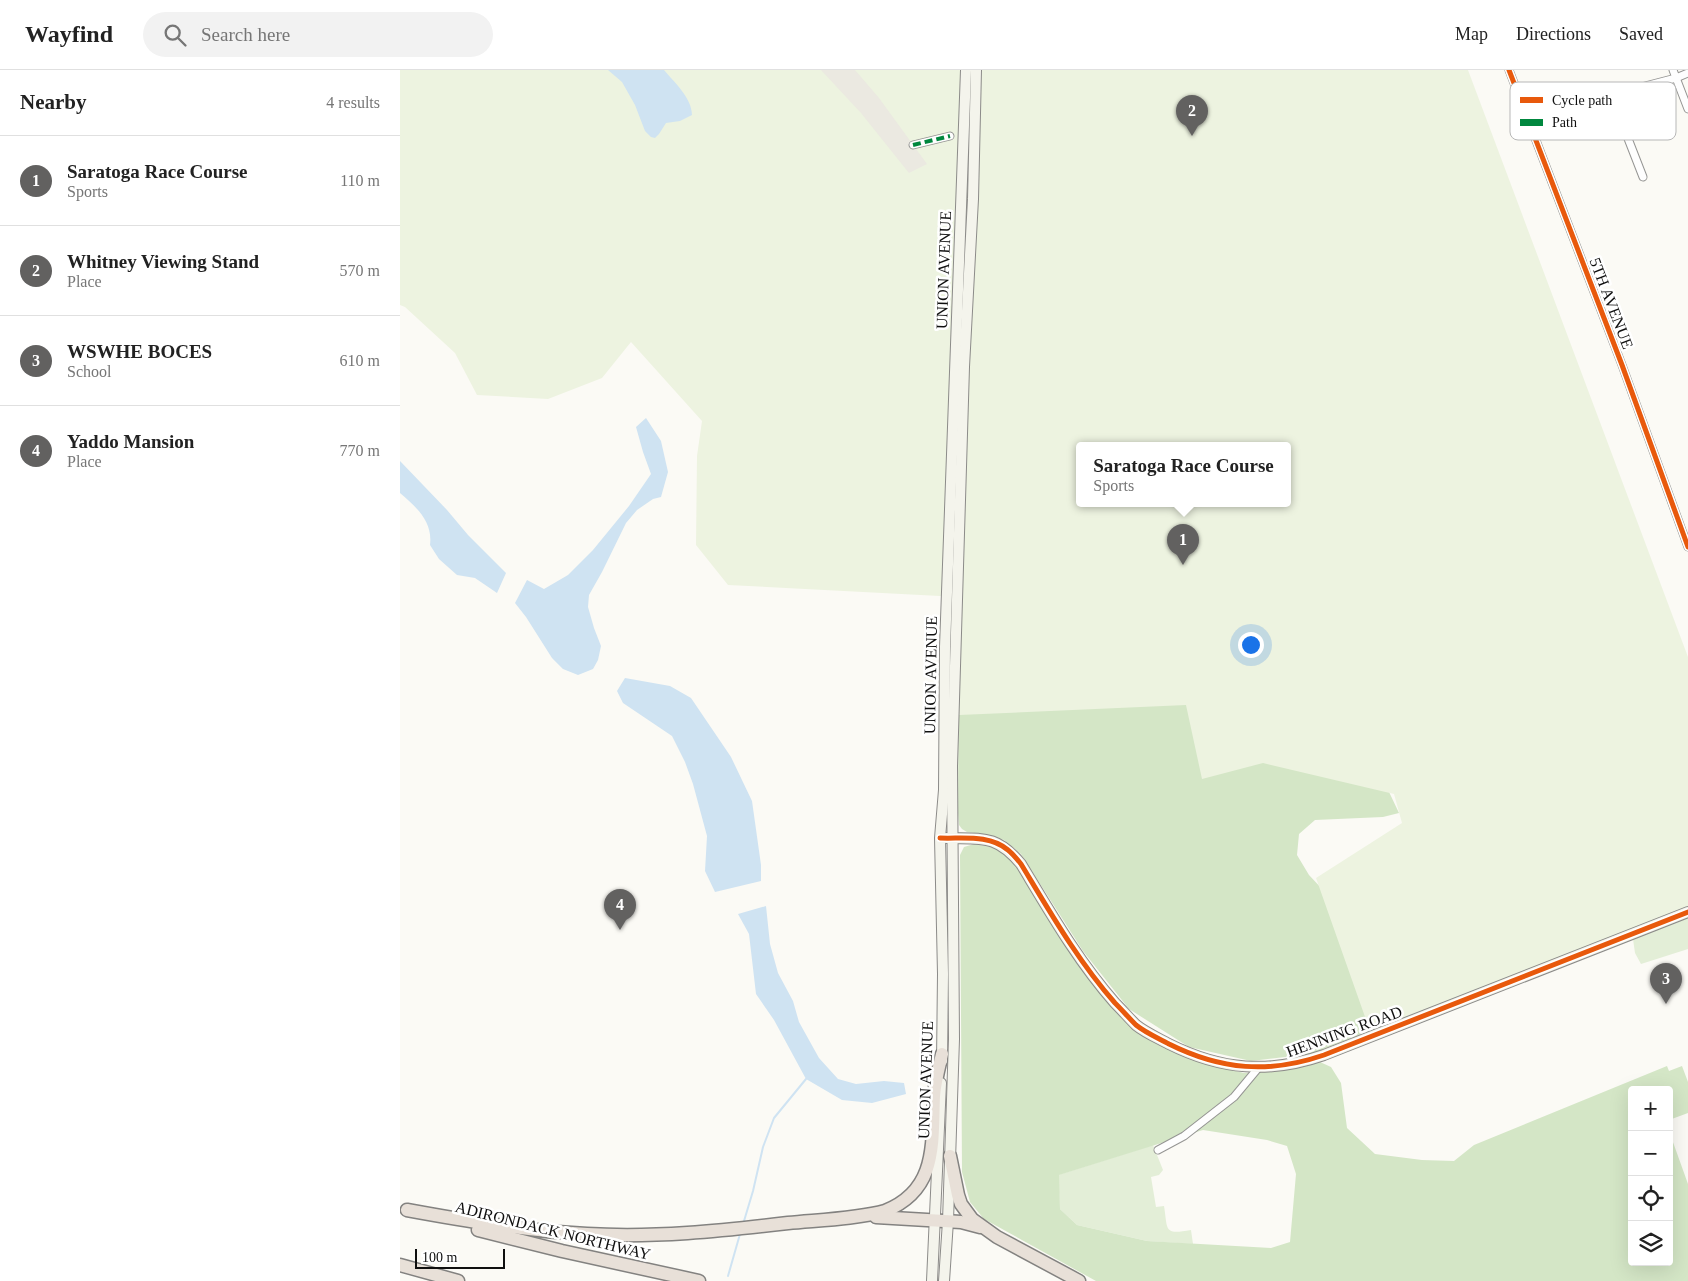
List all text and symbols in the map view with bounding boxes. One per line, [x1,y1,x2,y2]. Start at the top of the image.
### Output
search box [143,12,493,57]
text: Wayfind [25,21,113,47]
icon: search [161,21,189,49]
text: Search here [201,24,290,45]
text: Map [1455,24,1488,44]
text: Directions [1516,24,1591,44]
text: Saved [1619,24,1663,44]
legend [1510,82,1676,140]
text: Nearby [20,90,87,114]
text: Cycle path [1552,93,1612,108]
text: 4 results [326,94,380,111]
pin: 2 [1176,95,1208,136]
text: Path [1552,115,1577,130]
text: Saratoga Race Course [67,161,247,182]
text: 1 [32,172,40,189]
text: 110 m [340,172,380,189]
text: Sports [67,183,108,200]
street label: UNION AVENUE [933,211,954,329]
text: Whitney Viewing Stand [67,251,259,272]
street label: 5TH AVENUE [1586,255,1637,351]
text: 2 [32,262,40,279]
text: 570 m [340,262,380,279]
text: Place [67,273,102,290]
text: WSWHE BOCES [67,341,212,362]
text: 3 [32,352,40,369]
text: 610 m [340,352,380,369]
text: School [67,363,111,380]
text: Yaddo Mansion [67,431,194,452]
text: 4 [32,442,40,459]
text: 770 m [340,442,380,459]
popup [1076,442,1291,507]
text: Place [67,453,102,470]
text: Saratoga Race Course [1093,455,1274,476]
text: Sports [1093,477,1134,494]
pin: 1 [1167,524,1199,565]
street label: UNION AVENUE [921,616,940,734]
your location [1238,632,1264,658]
pin: 4 [604,889,636,930]
pin: 3 [1650,963,1682,1004]
street label: HENNING ROAD [1284,1003,1405,1060]
street label: UNION AVENUE [915,1021,936,1139]
map controls [1628,1086,1673,1266]
button: + [1628,1086,1673,1131]
button: − [1628,1131,1673,1176]
button: locate [1628,1176,1673,1221]
street label: ADIRONDACK NORTHWAY [453,1198,653,1263]
button: layers [1628,1221,1673,1266]
scale bar [415,1246,505,1269]
text: 100 m [422,1250,457,1265]

